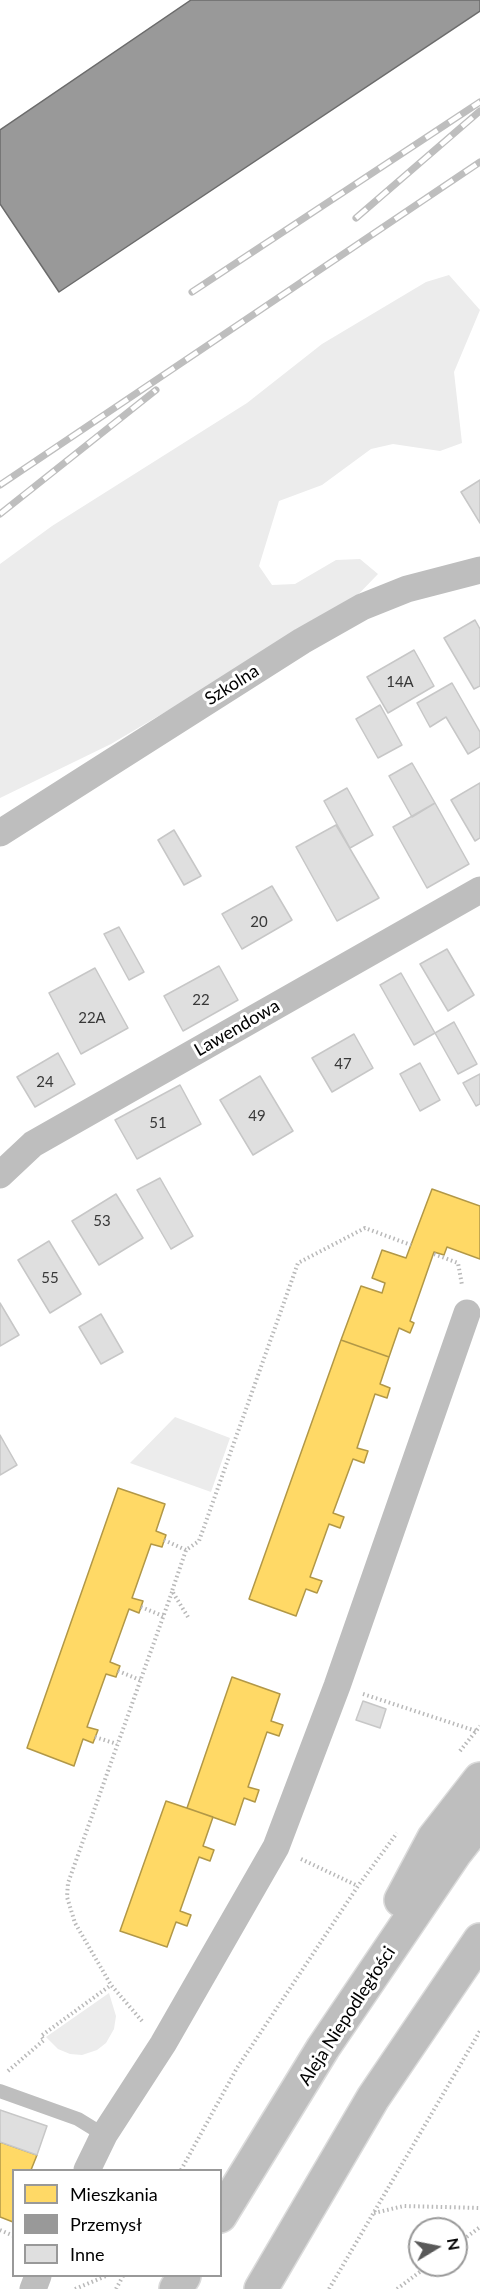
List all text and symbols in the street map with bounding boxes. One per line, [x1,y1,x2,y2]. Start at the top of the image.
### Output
street label: Szkolna [201,660,263,710]
house number: 14A [386,673,414,691]
house number: 20 [250,913,268,931]
house number: 22 [192,991,210,1009]
street label: Lawendowa [191,995,283,1061]
house number: 22A [78,1009,106,1027]
house number: 47 [334,1055,352,1073]
house number: 24 [36,1073,54,1091]
house number: 49 [248,1107,266,1125]
house number: 51 [149,1114,167,1132]
house number: 53 [93,1212,111,1230]
house number: 55 [41,1269,59,1287]
street label: Aleja Niepodległości [294,1943,400,2089]
legend [12,2169,222,2277]
text: Mieszkania [70,2183,158,2205]
text: Przemysł [70,2213,142,2235]
north arrow [408,2217,468,2277]
text: N [444,2236,465,2252]
text: Inne [70,2243,105,2265]

